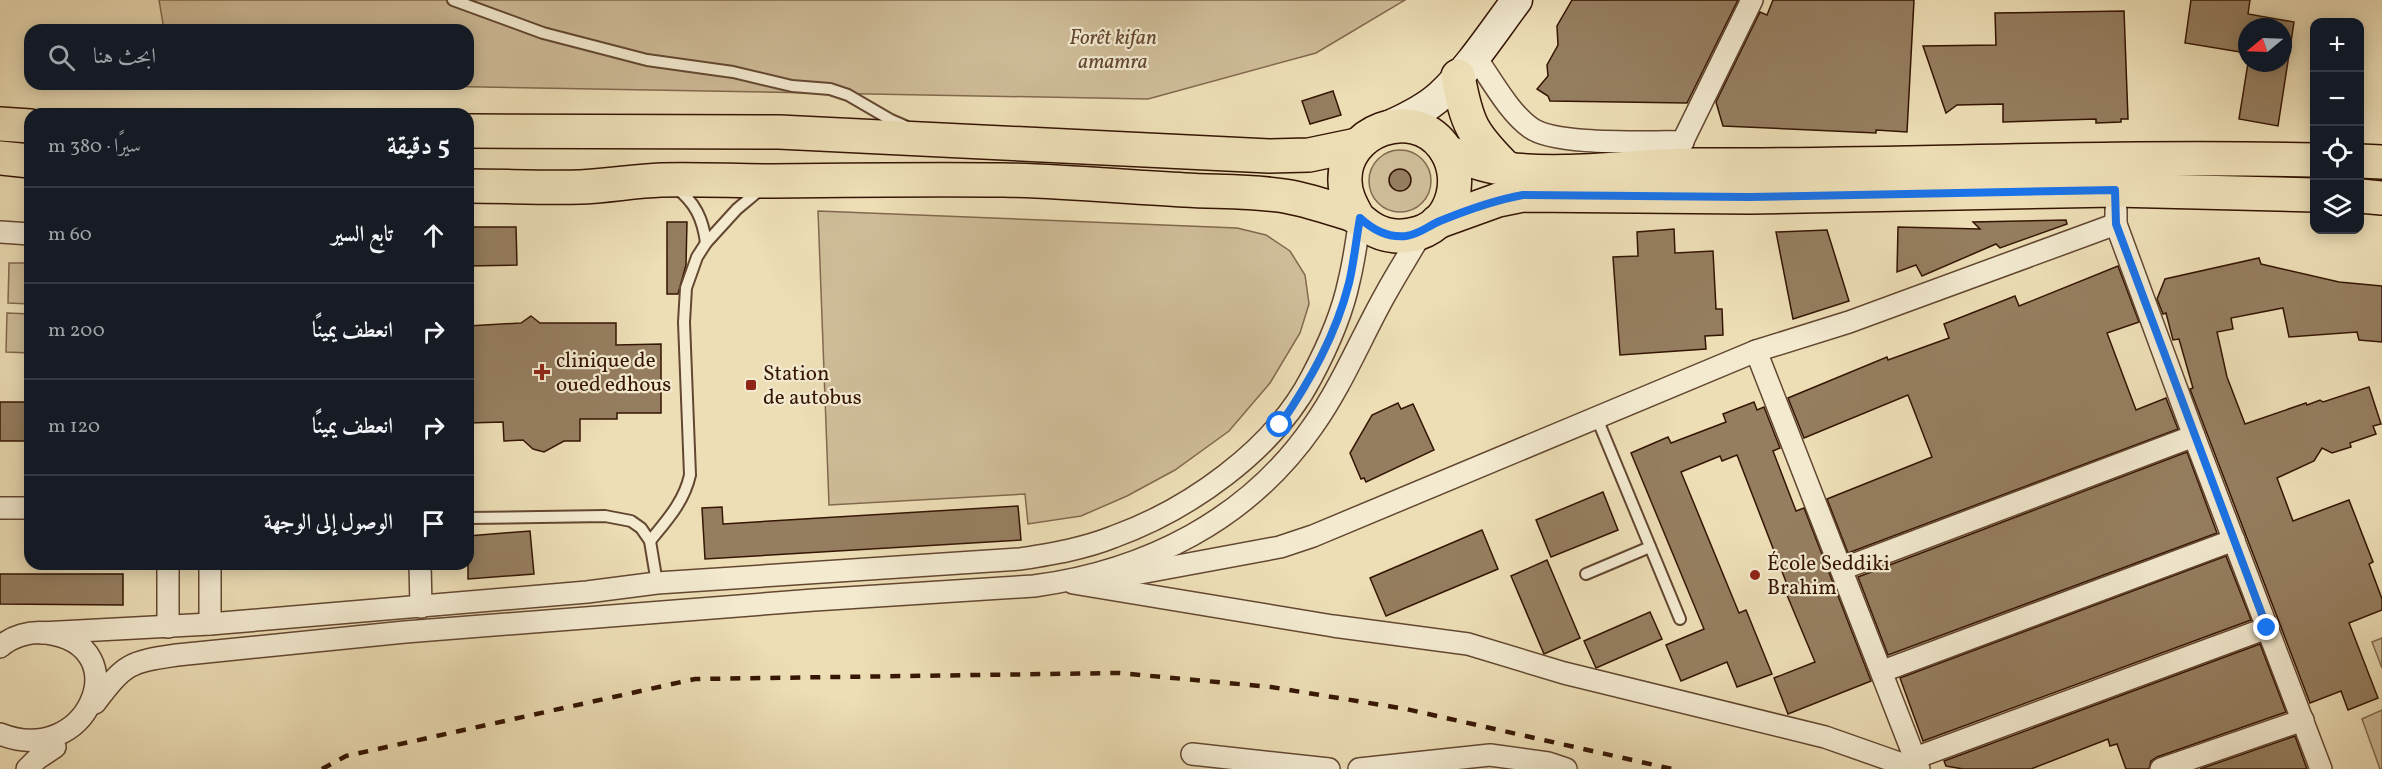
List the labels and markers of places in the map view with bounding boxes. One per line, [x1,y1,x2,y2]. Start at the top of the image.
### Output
place label: clinique de oued edhous [556,347,671,400]
place label: Station de autobus [763,360,862,413]
marker: clinique de oued edhous [533,363,551,381]
marker: Station de autobus [744,378,758,392]
place label: École Seddiki Brahim [1767,550,1890,603]
marker: École Seddiki Brahim [1748,568,1762,582]

